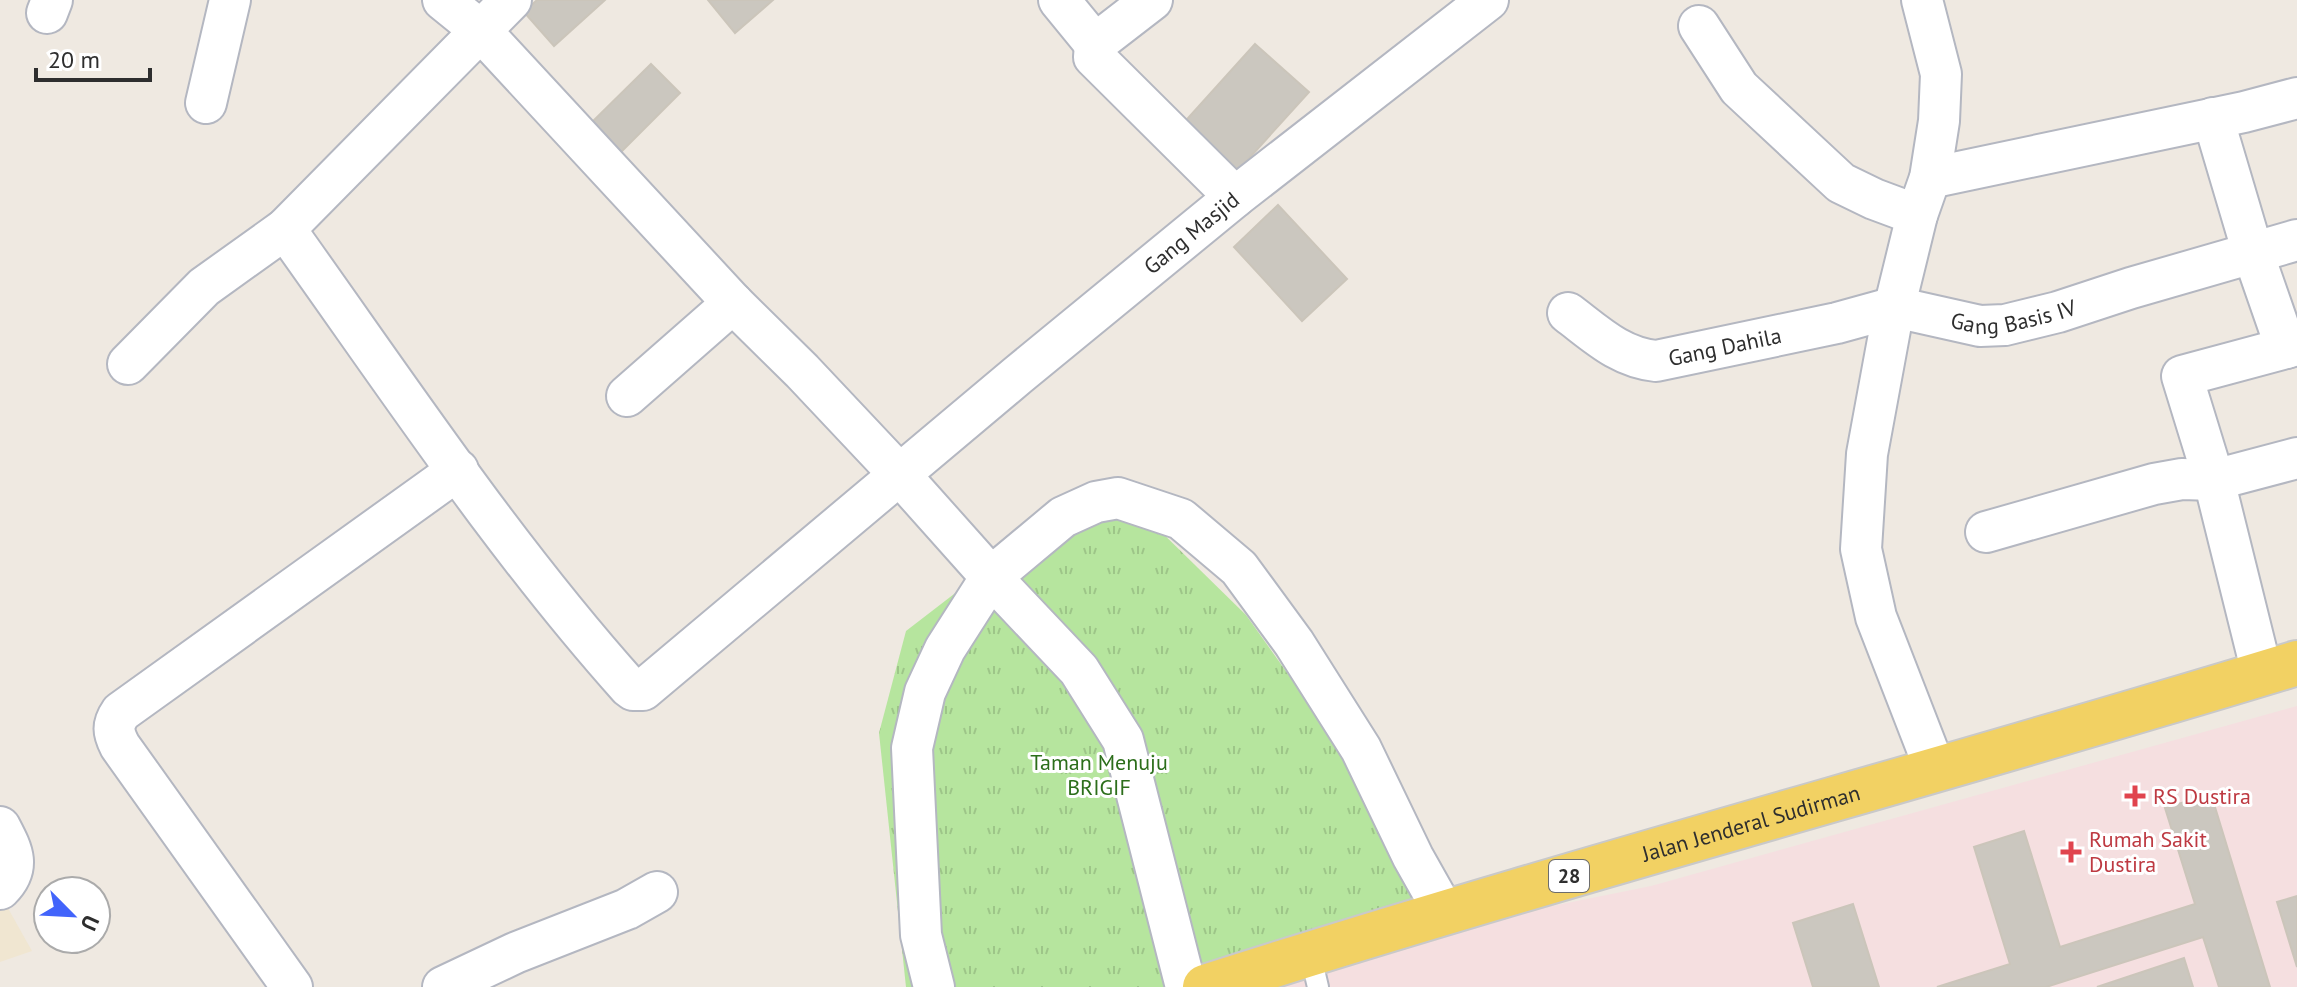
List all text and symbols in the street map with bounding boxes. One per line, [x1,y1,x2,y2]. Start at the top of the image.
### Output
scale bar [36,32,150,82]
text: 20 m [48,44,100,75]
street label: Gang Masjid [1138,185,1245,280]
street label: Gang Basis IV [1948,293,2080,340]
street label: Gang Dahila [1666,321,1784,372]
park label: Taman Menuju BRIGIF [1030,748,1168,801]
street label: Jalan Jenderal Sudirman [1638,778,1863,868]
place label: RS Dustira [2153,782,2251,810]
marker: RS Dustira [2124,785,2146,807]
place label: Rumah Sakit Dustira [2089,825,2207,878]
marker: Rumah Sakit Dustira [2060,841,2082,863]
road number: 28 [1549,860,1589,892]
north arrow [32,875,112,955]
text: U [75,911,106,935]

